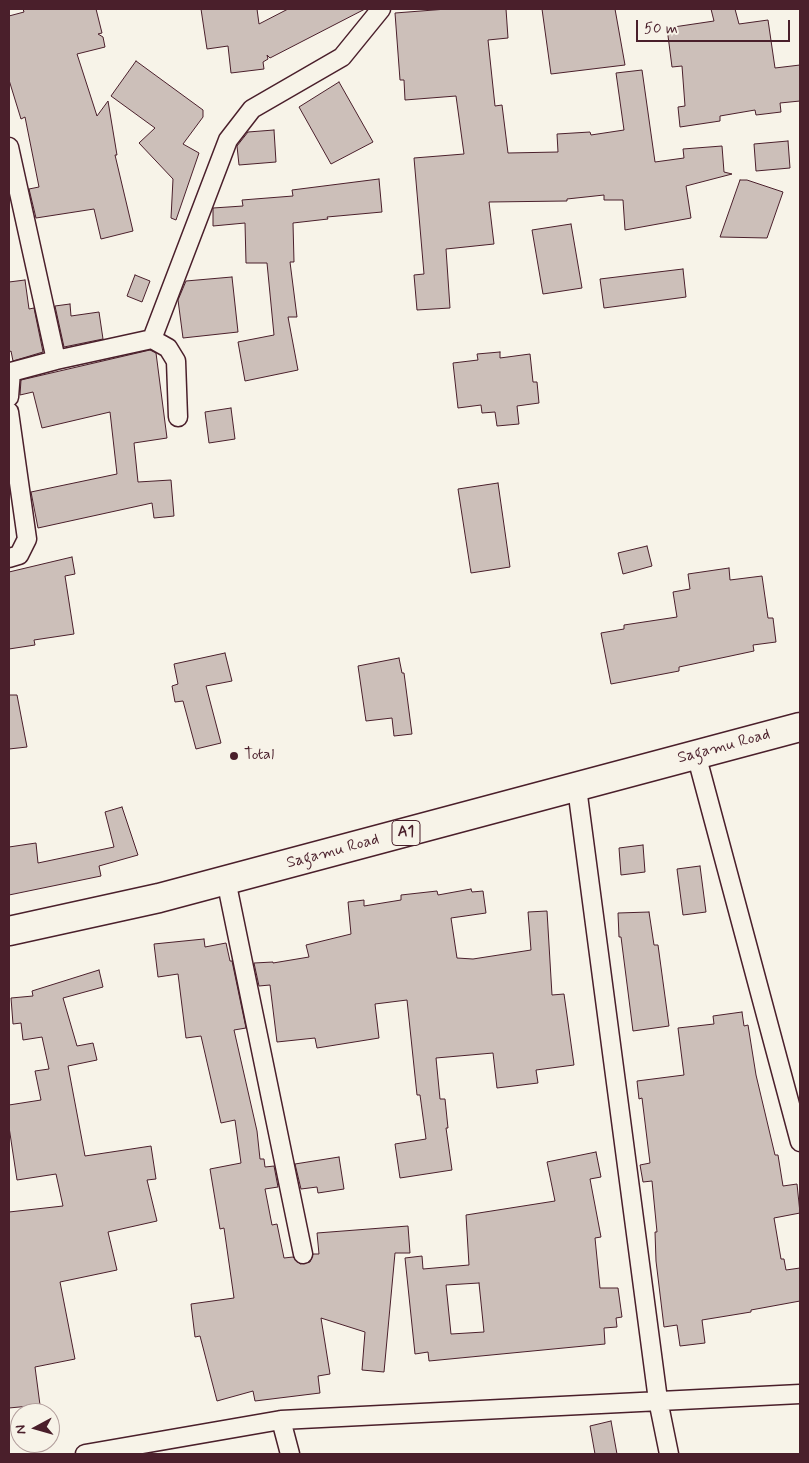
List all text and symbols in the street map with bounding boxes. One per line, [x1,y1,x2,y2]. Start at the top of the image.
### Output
scale bar [639,10,793,42]
text: 50 m [644,19,678,39]
street label: Sagamu Road [676,725,772,769]
place label: Total [244,746,274,766]
marker: Total [228,750,240,762]
road number: A1 [392,820,420,846]
street label: Sagamu Road [285,830,381,874]
north arrow [10,1403,60,1453]
text: N [12,1424,31,1435]

